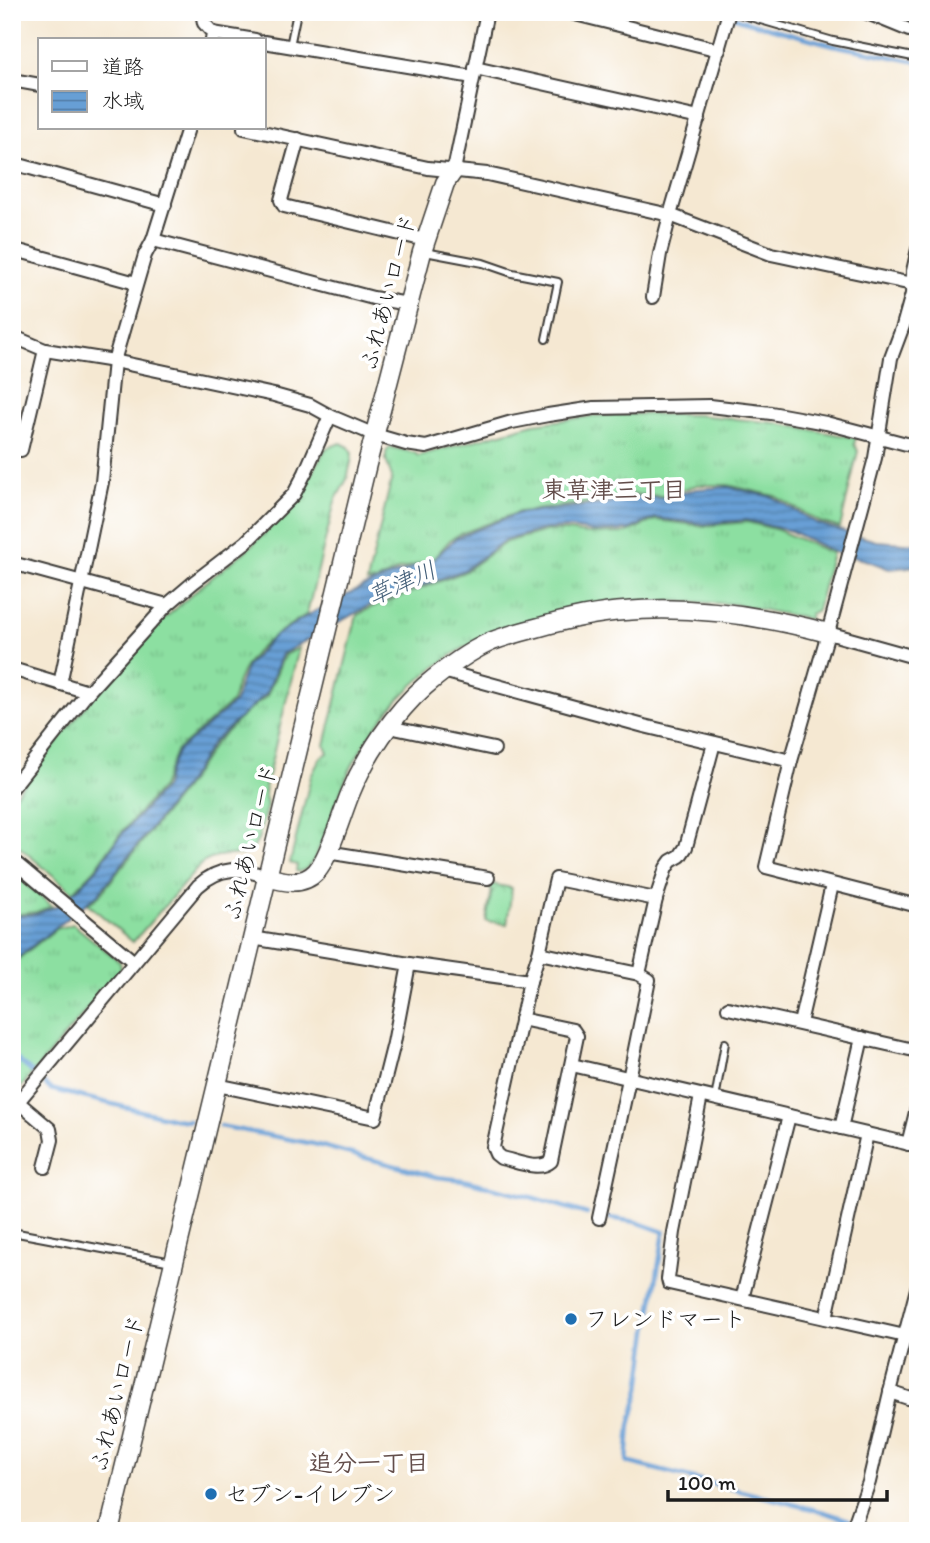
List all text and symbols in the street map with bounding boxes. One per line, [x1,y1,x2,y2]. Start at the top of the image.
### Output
legend [38,38,266,130]
text: 道路 [102,54,144,79]
text: 水域 [102,88,144,113]
street label: ふれあいロード [354,211,422,373]
district label: 東草津三丁目 [542,475,686,504]
water label: 草津川 [363,555,441,610]
street label: ふれあいロード [217,761,283,923]
place label: フレンドマート [585,1305,746,1333]
marker: フレンドマート [563,1311,579,1327]
street label: ふれあいロード [84,1312,150,1474]
district label: 追分一丁目 [309,1448,429,1477]
scale bar [668,1459,886,1503]
text: 100 m [678,1470,736,1495]
place label: セブン-イレブン [225,1480,395,1508]
marker: セブン-イレブン [203,1486,219,1502]

